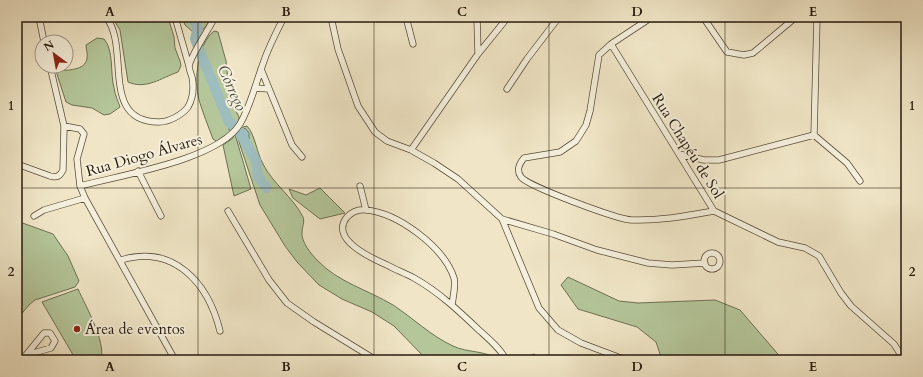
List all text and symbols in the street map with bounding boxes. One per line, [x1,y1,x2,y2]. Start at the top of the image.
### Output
text: A [105,3,115,21]
text: B [281,3,291,21]
text: C [457,3,467,21]
text: D [631,3,643,21]
text: E [809,3,817,21]
north arrow [34,34,74,74]
text: N [41,37,57,55]
water label: Córrego [212,61,252,115]
street label: Rua Chapéu de Sol [648,90,729,203]
text: 1 [8,97,14,115]
text: 1 [909,97,915,115]
street label: Rua Diogo Álvares [84,129,204,181]
text: 2 [8,263,15,281]
text: 2 [909,263,916,281]
place label: Área de eventos [85,319,185,339]
marker: Área de eventos [72,324,82,334]
text: A [105,358,115,376]
text: B [281,358,291,376]
text: C [457,358,467,376]
text: D [631,358,643,376]
text: E [809,358,817,376]

